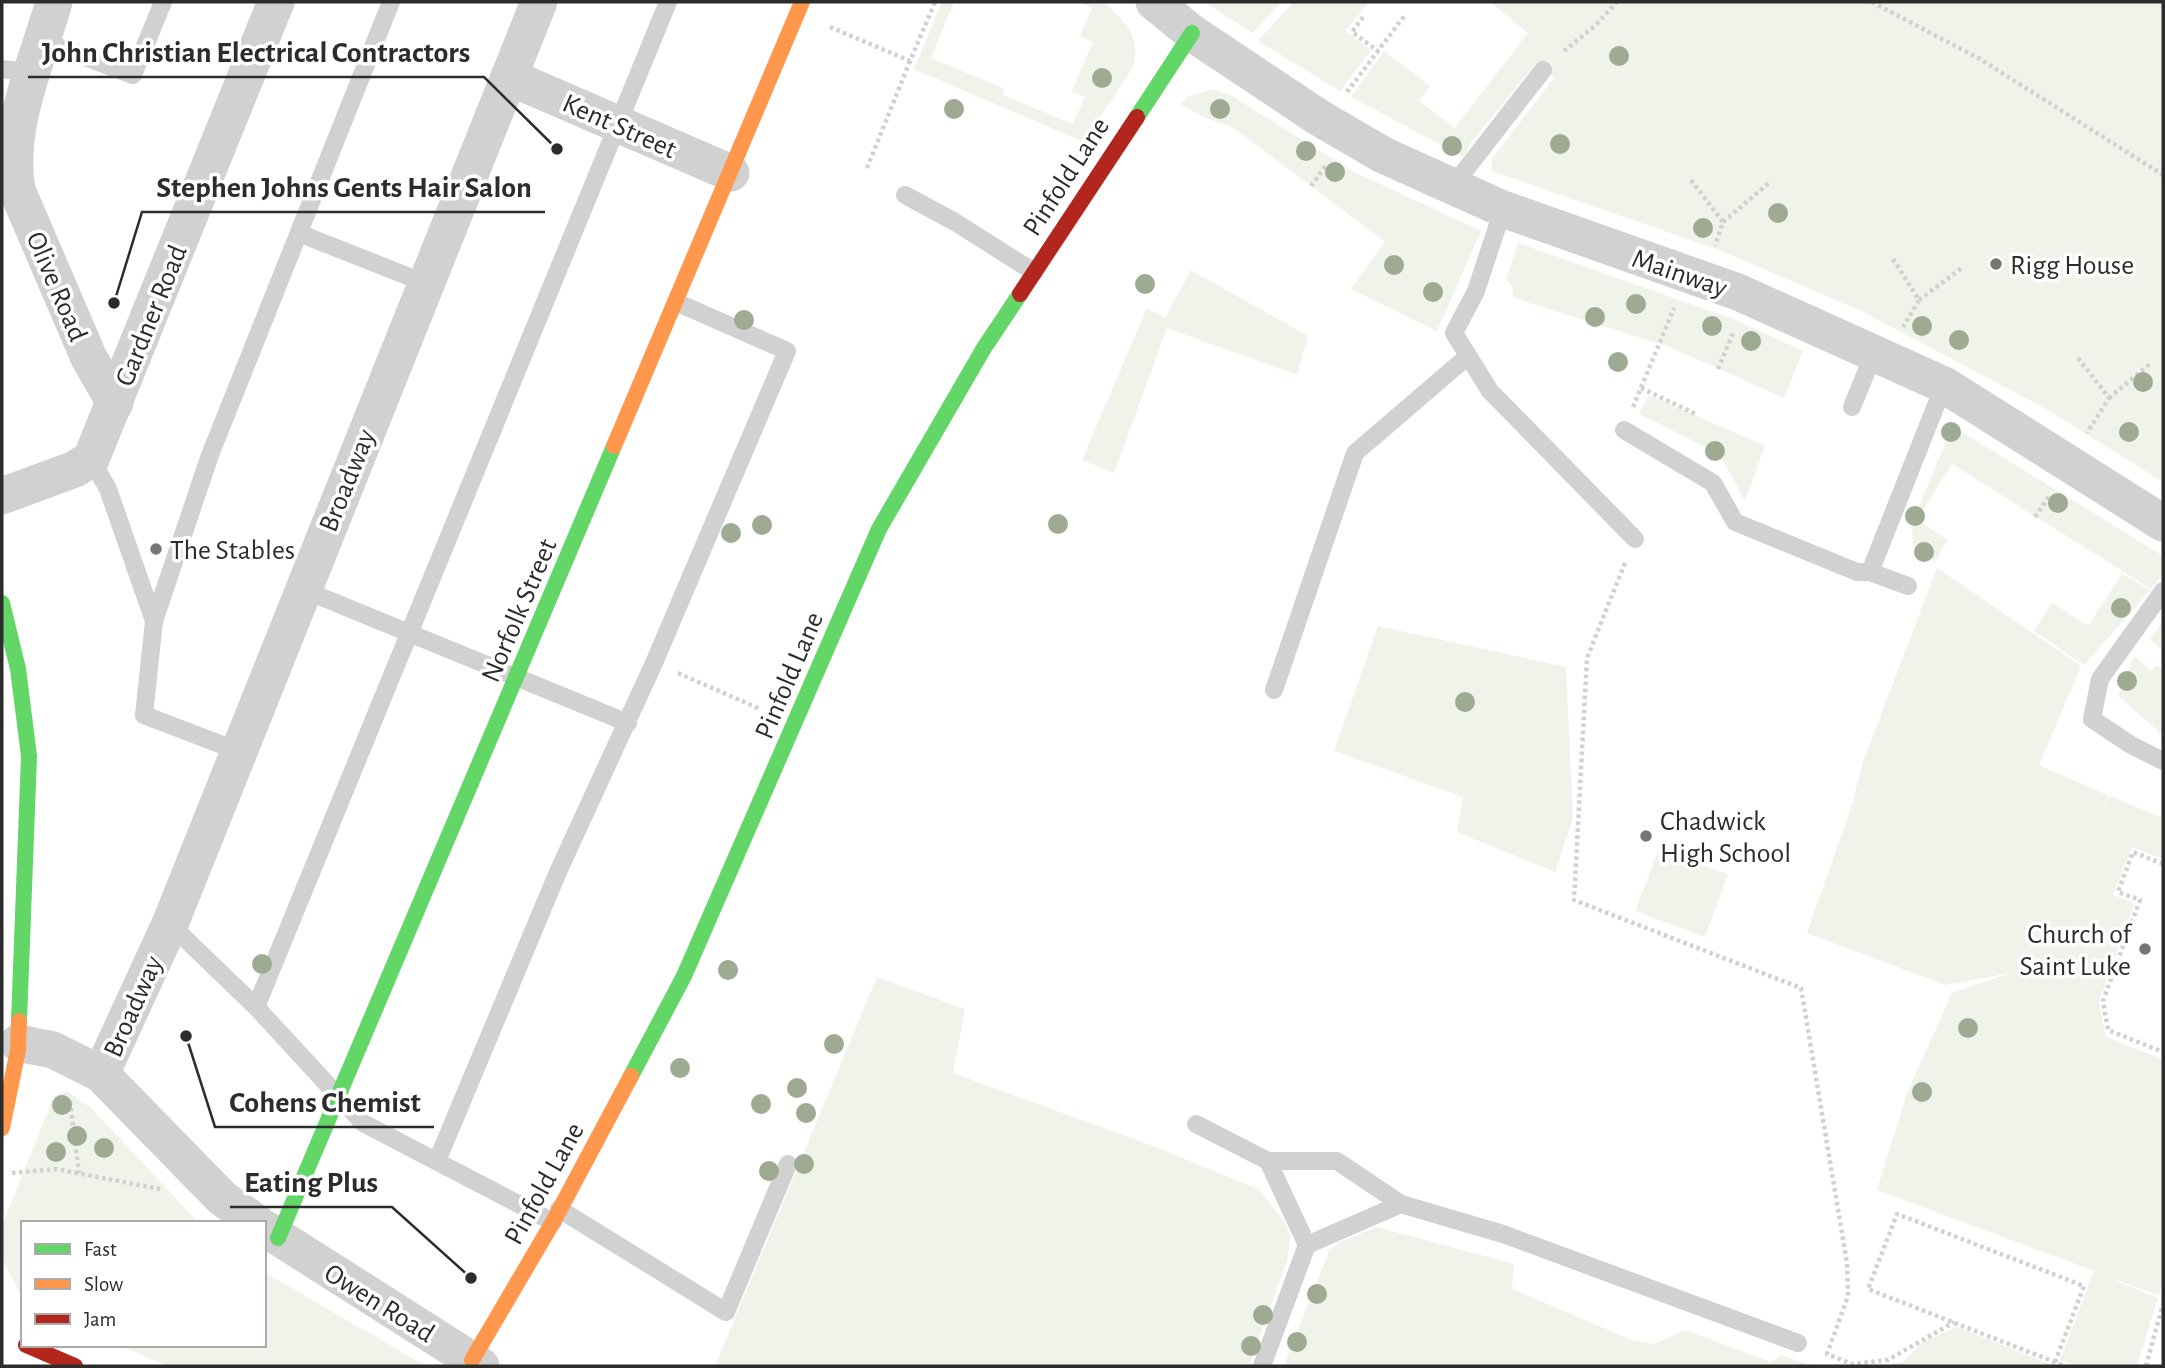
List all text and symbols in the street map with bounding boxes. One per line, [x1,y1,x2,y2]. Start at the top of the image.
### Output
callout: John Christian Electrical Contractors [28,26,484,77]
text: John Christian Electrical Contractors [42,38,470,68]
street label: Kent Street [558,89,680,164]
street label: Pinfold Lane [1018,113,1115,241]
callout: Stephen Johns Gents Hair Salon [142,161,545,212]
text: Stephen Johns Gents Hair Salon [156,173,532,203]
street label: Olive Road [21,228,92,346]
street label: Gardner Road [111,241,193,390]
street label: Mainway [1628,245,1730,303]
place label: Rigg House [2010,252,2134,280]
marker: Rigg House [1988,256,2004,272]
street label: Broadway [315,425,381,536]
street label: Norfolk Street [477,535,563,687]
place label: The Stables [170,537,295,565]
marker: The Stables [148,541,164,557]
street label: Pinfold Lane [751,608,829,743]
place label: Chadwick High School [1660,808,1791,868]
marker: Chadwick High School [1638,828,1654,844]
place label: Church of Saint Luke [2020,921,2133,981]
marker: Church of Saint Luke [2137,941,2153,957]
street label: Broadway [99,952,169,1062]
callout: Cohens Chemist [215,1076,434,1127]
text: Cohens Chemist [229,1088,421,1118]
street label: Pinfold Lane [500,1118,590,1250]
callout: Eating Plus [230,1156,392,1207]
text: Eating Plus [244,1168,378,1198]
legend [21,1221,266,1347]
text: Fast [84,1239,117,1260]
street label: Owen Road [319,1259,439,1348]
text: Slow [84,1274,123,1295]
text: Jam [84,1309,116,1330]

